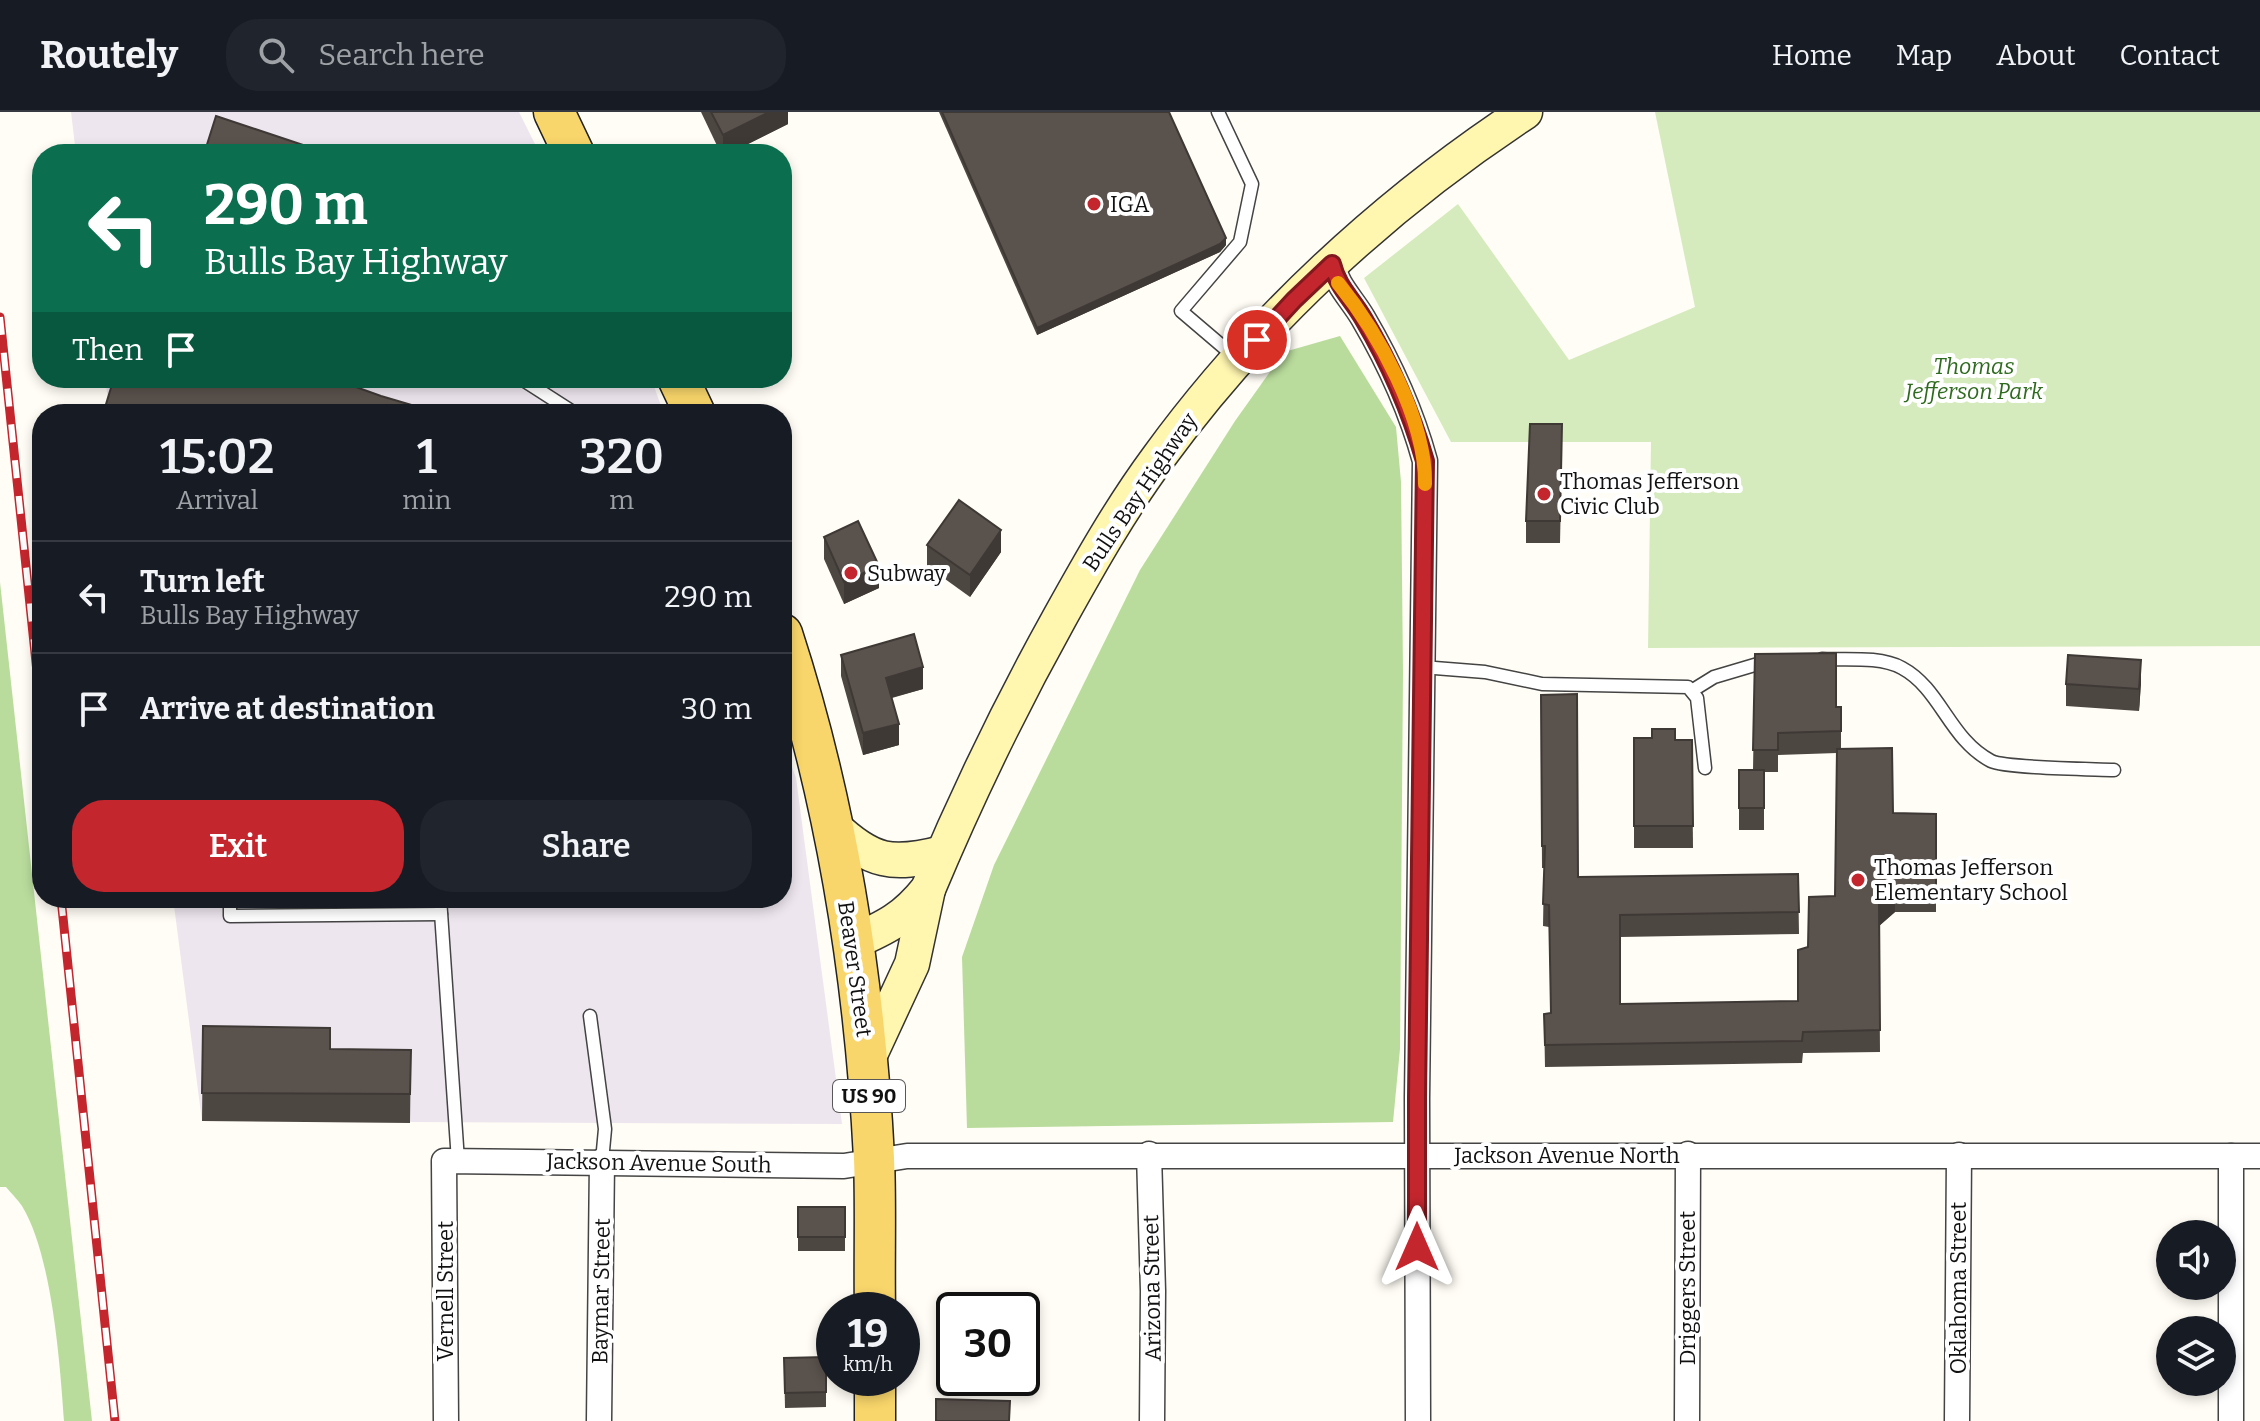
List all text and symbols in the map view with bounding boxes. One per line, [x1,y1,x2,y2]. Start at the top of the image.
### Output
search box [226,19,786,91]
text: Routely [40,32,178,78]
icon: search [254,33,298,77]
text: Search here [318,37,485,73]
text: Home [1772,39,1852,72]
text: Map [1896,39,1952,72]
text: About [1996,39,2076,72]
text: Contact [2120,39,2220,72]
text: 290 m [204,172,368,239]
icon: left [72,176,176,280]
place label: IGA [1110,191,1150,218]
marker: IGA [1085,195,1103,213]
text: Bulls Bay Highway [204,240,508,284]
pin [1223,306,1291,374]
icon: arrive [1235,318,1279,362]
icon: arrive [159,328,203,372]
text: Then [72,332,143,368]
park label: Thomas Jefferson Park [1903,353,2044,405]
street label: Bulls Bay Highway [1077,407,1203,576]
text: 15:02 [160,428,274,486]
text: 1 [417,428,437,486]
text: 320 [579,428,664,486]
place label: Thomas Jefferson Civic Club [1560,468,1739,520]
text: Arrival [176,485,258,516]
text: min [402,485,451,516]
text: m [609,485,634,516]
marker: Thomas Jefferson Civic Club [1535,485,1553,503]
place label: Subway [867,560,946,587]
text: Turn left [140,564,265,600]
marker: Subway [842,564,860,582]
icon: left [72,575,116,619]
text: 290 m [664,579,752,615]
text: Bulls Bay Highway [140,600,359,631]
icon: arrive [72,687,116,731]
text: Arrive at destination [140,691,435,727]
text: 30 m [681,691,752,727]
button: Exit [72,800,404,892]
button: Share [420,800,752,892]
place label: Thomas Jefferson Elementary School [1874,854,2068,906]
marker: Thomas Jefferson Elementary School [1849,871,1867,889]
street label: Beaver Street [832,899,878,1039]
road number: US 90 [833,1080,905,1112]
street label: Jackson Avenue North [1453,1142,1680,1169]
street label: Jackson Avenue South [545,1148,772,1178]
street label: Oklahoma Street [1945,1202,1972,1374]
position arrow [1375,1205,1459,1289]
street label: Driggers Street [1674,1211,1701,1365]
street label: Arizona Street [1137,1214,1167,1362]
street label: Baymar Street [586,1218,616,1364]
map controls [2156,1220,2236,1396]
button: sound [2156,1220,2236,1300]
street label: Vernell Street [432,1221,459,1361]
speed limit sign: 30 [936,1292,1040,1396]
text: 19 [848,1310,888,1358]
button: layers [2156,1316,2236,1396]
text: km/h [843,1352,893,1376]

